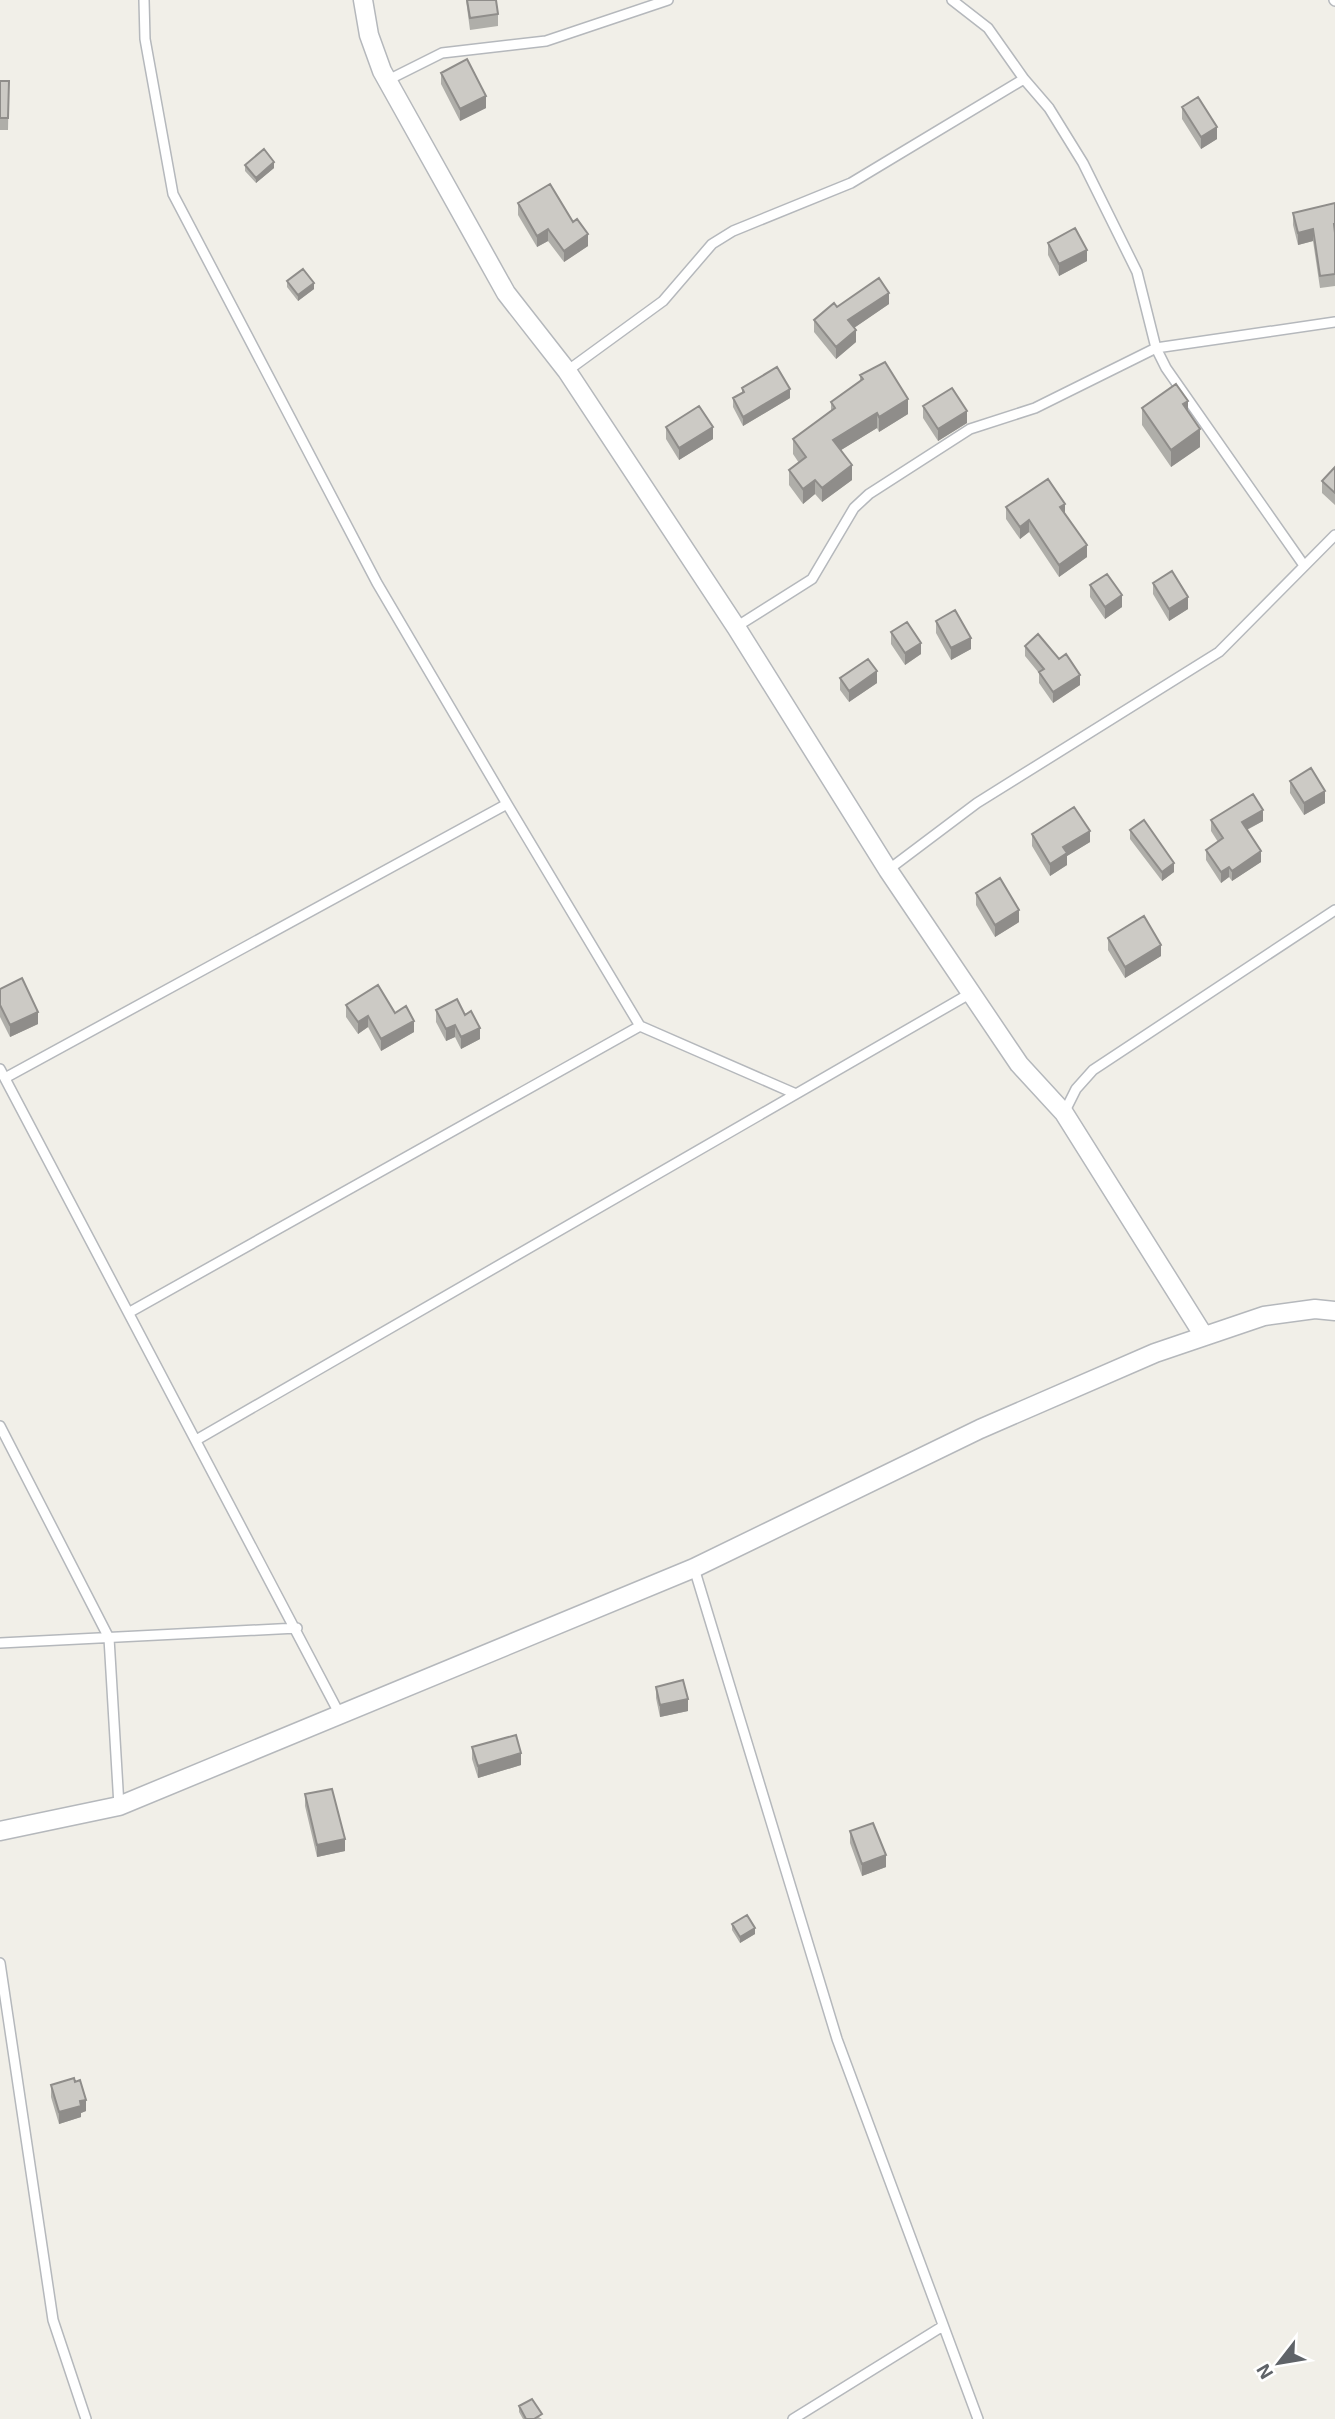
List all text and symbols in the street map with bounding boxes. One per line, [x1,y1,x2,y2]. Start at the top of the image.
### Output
north arrow [1244,2328,1314,2398]
text: N [1251,2360,1277,2384]

